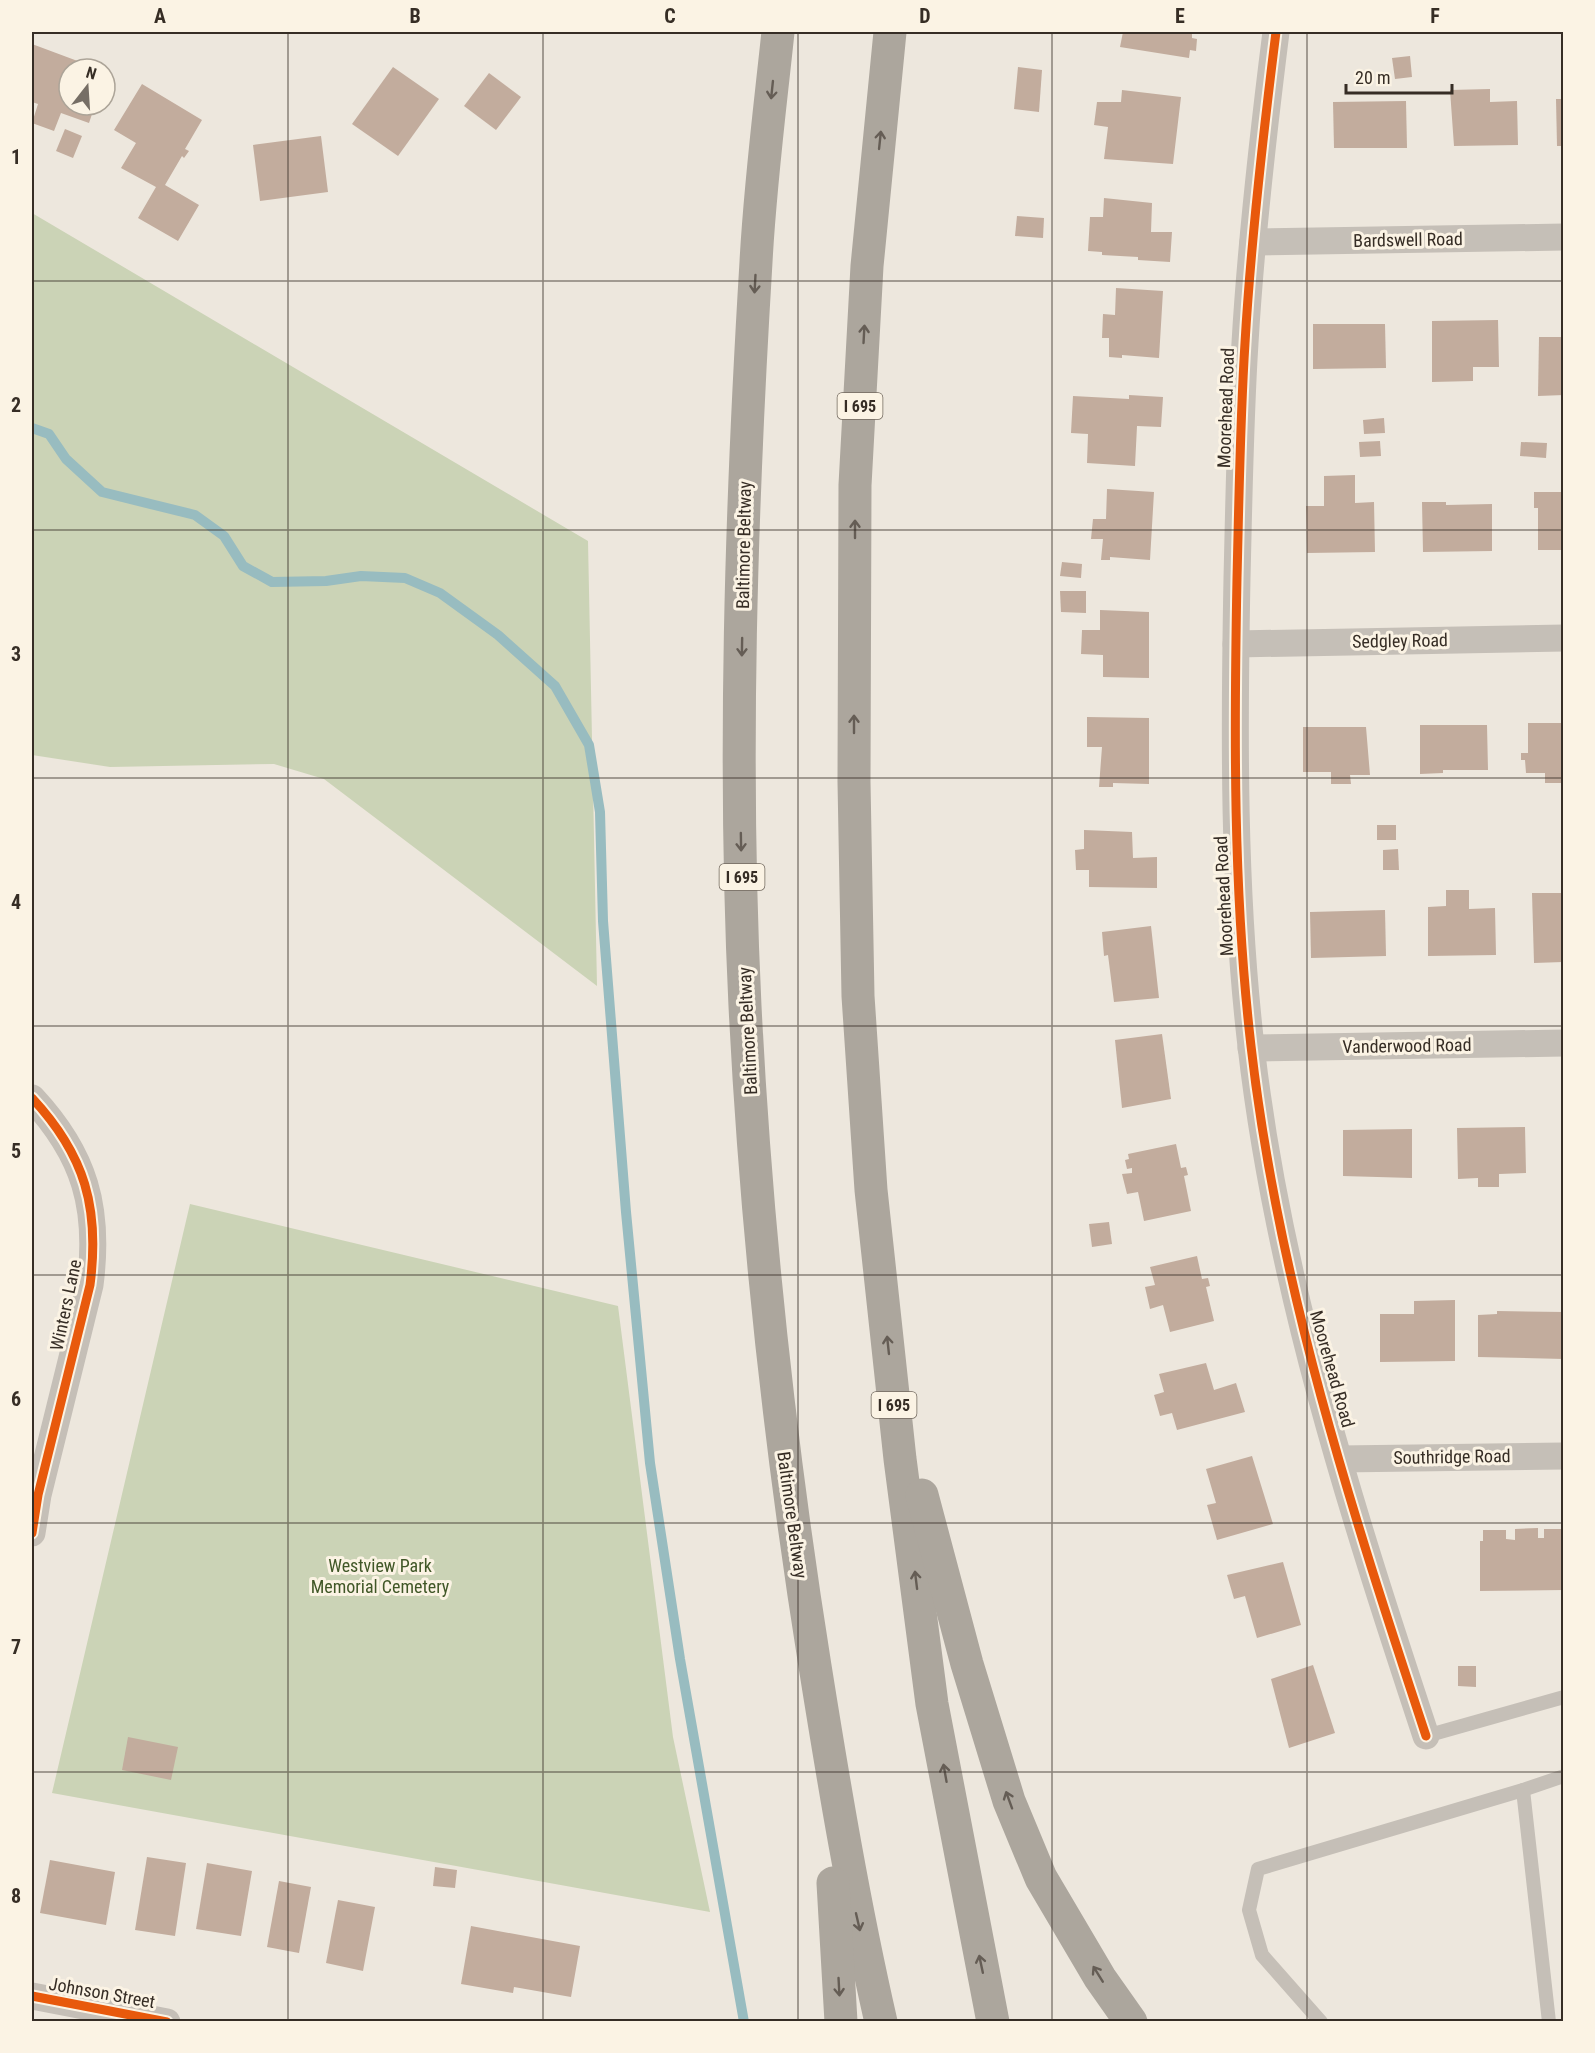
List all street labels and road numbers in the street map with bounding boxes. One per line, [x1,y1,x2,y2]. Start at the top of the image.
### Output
street label: Bardswell Road [1353,228,1463,251]
street label: Moorehead Road [1213,347,1238,468]
road number: I 695 [838,393,882,419]
street label: Baltimore Beltway [732,480,755,609]
street label: Sedgley Road [1352,629,1448,652]
street label: Moorehead Road [1210,835,1237,957]
road number: I 695 [720,864,764,890]
street label: Baltimore Beltway [734,966,761,1095]
street label: Vanderwood Road [1342,1034,1472,1057]
street label: Winters Lane [46,1257,85,1352]
street label: Moorehead Road [1306,1308,1359,1430]
road number: I 695 [872,1392,916,1418]
street label: Southridge Road [1393,1445,1511,1468]
street label: Baltimore Beltway [773,1450,812,1580]
street label: Johnson Street [47,1973,157,2012]

